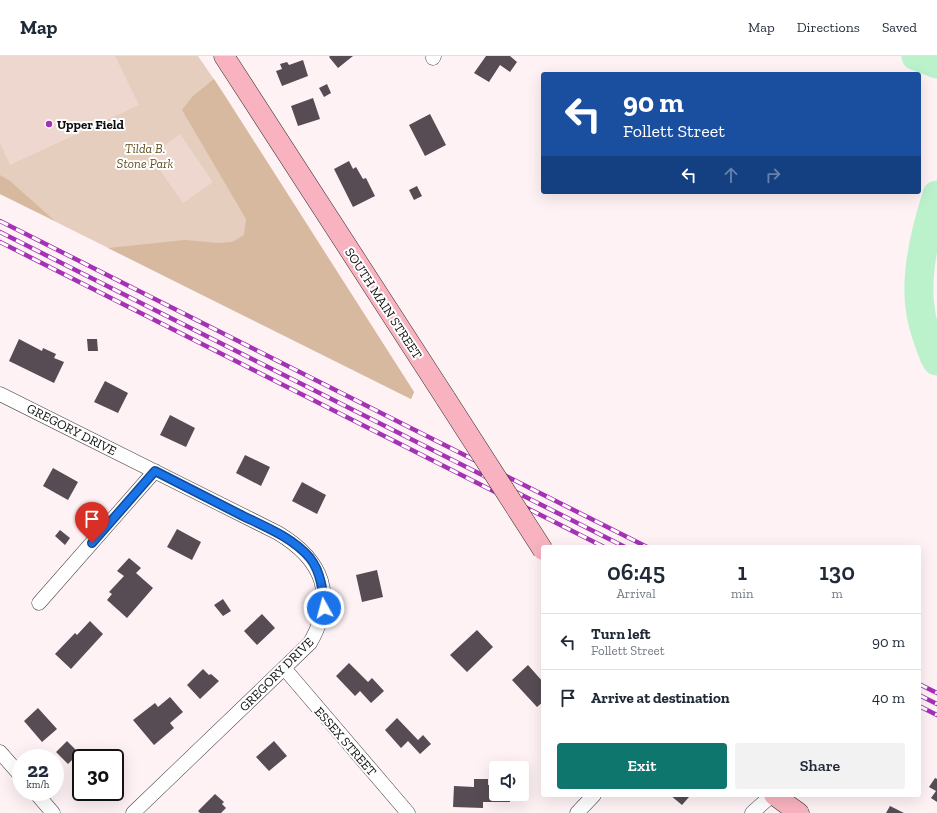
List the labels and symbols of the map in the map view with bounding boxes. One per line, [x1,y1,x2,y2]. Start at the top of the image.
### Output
place label: Upper Field [57,117,124,132]
marker: Upper Field [44,119,54,129]
park label: Tilda B. Stone Park [117,141,174,171]
street label: SOUTH MAIN STREET [342,245,425,362]
street label: GREGORY DRIVE [24,400,119,459]
pin [75,502,109,543]
position arrow [303,587,345,629]
street label: GREGORY DRIVE [236,634,317,714]
street label: ESSEX STREET [312,704,380,779]
speed limit sign: 30 [72,749,124,801]

